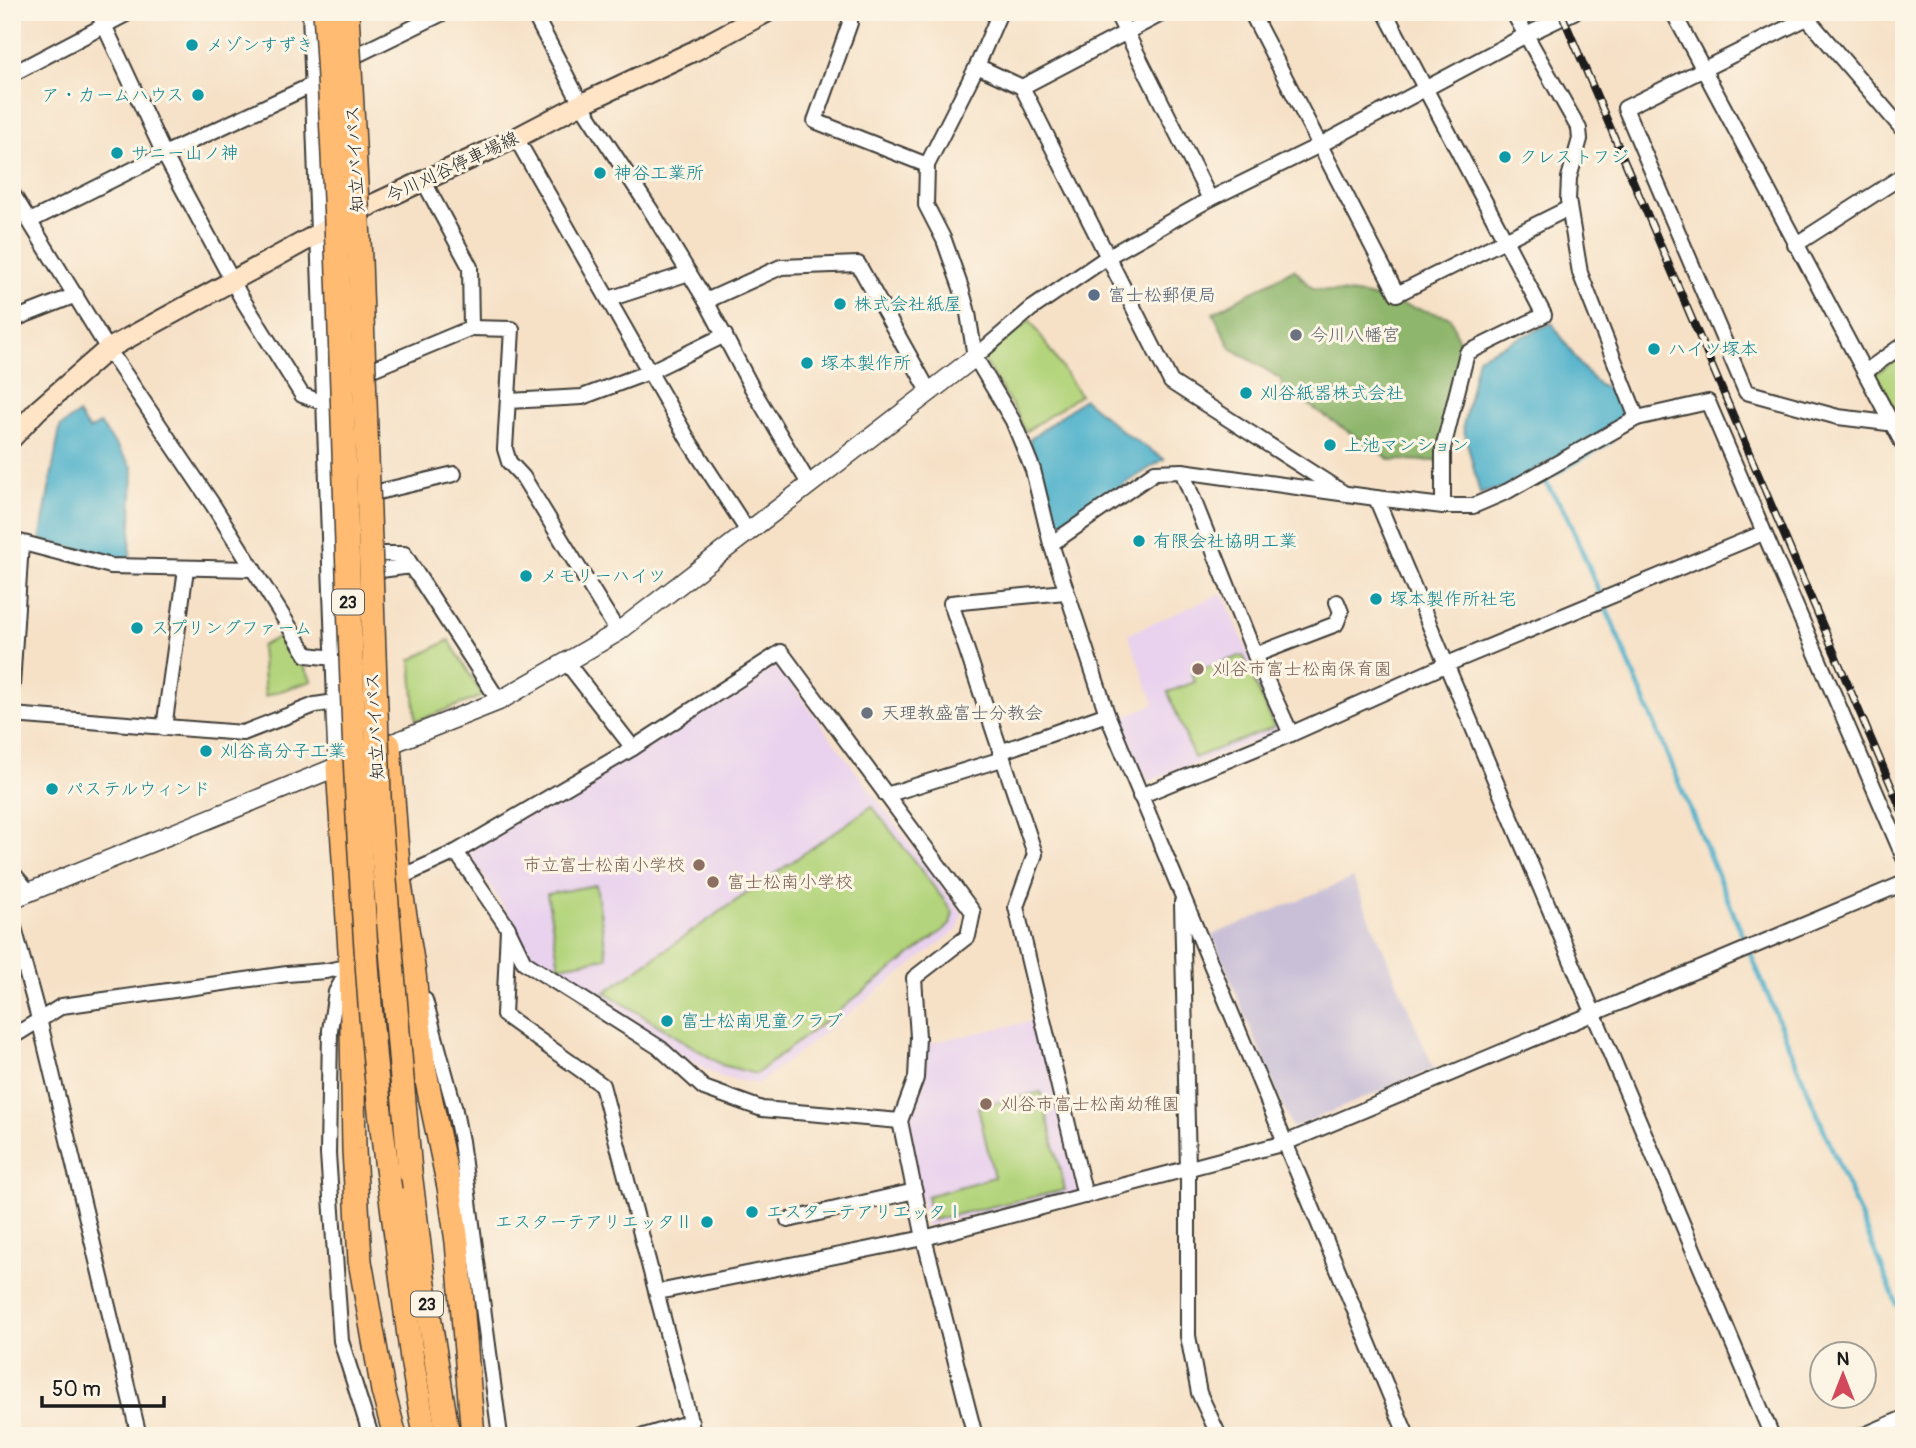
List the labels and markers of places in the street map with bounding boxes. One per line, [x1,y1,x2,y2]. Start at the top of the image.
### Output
place label: メゾンすずき [206,34,314,57]
marker: メゾンすずき [184,37,200,53]
place label: ア・カームハウス [42,84,184,107]
marker: ア・カームハウス [190,87,206,103]
place label: サニー山ノ神 [131,142,239,165]
marker: サニー山ノ神 [109,145,125,161]
place label: クレストフジ [1519,146,1628,169]
marker: クレストフジ [1497,149,1513,165]
place label: 神谷工業所 [614,162,704,185]
marker: 神谷工業所 [592,165,608,181]
place label: 富士松郵便局 [1108,284,1216,307]
marker: 富士松郵便局 [1086,287,1102,303]
place label: 株式会社紙屋 [854,293,962,316]
marker: 株式会社紙屋 [832,296,848,312]
place label: 今川八幡宮 [1310,324,1400,347]
marker: 今川八幡宮 [1288,327,1304,343]
place label: ハイツ塚本 [1668,338,1758,361]
marker: ハイツ塚本 [1646,341,1662,357]
place label: 塚本製作所 [821,352,911,375]
marker: 塚本製作所 [799,355,815,371]
place label: 刈谷紙器株式会社 [1260,382,1404,405]
marker: 刈谷紙器株式会社 [1238,385,1254,401]
place label: 上池マンション [1344,434,1469,457]
marker: 上池マンション [1322,437,1338,453]
place label: 有限会社協明工業 [1153,530,1297,553]
marker: 有限会社協明工業 [1131,533,1147,549]
place label: メモリーハイツ [540,565,666,588]
marker: メモリーハイツ [518,568,534,584]
place label: 塚本製作所社宅 [1390,588,1516,611]
marker: 塚本製作所社宅 [1368,591,1384,607]
place label: スプリングファーム [151,617,312,640]
marker: スプリングファーム [129,620,145,636]
place label: 刈谷市富士松南保育園 [1212,658,1392,681]
marker: 刈谷市富士松南保育園 [1190,661,1206,677]
place label: 天理教盛富士分教会 [881,702,1043,725]
marker: 天理教盛富士分教会 [859,705,875,721]
place label: 刈谷高分子工業 [220,740,346,763]
marker: 刈谷高分子工業 [198,743,214,759]
place label: パステルウィンド [66,778,210,801]
marker: パステルウィンド [44,781,60,797]
place label: 市立富士松南小学校 [523,854,685,877]
marker: 市立富士松南小学校 [691,857,707,873]
place label: 富士松南小学校 [727,871,853,894]
marker: 富士松南小学校 [705,874,721,890]
place label: 富士松南児童クラブ [681,1010,843,1033]
marker: 富士松南児童クラブ [659,1013,675,1029]
place label: 刈谷市富士松南幼稚園 [1000,1093,1180,1116]
marker: 刈谷市富士松南幼稚園 [978,1096,994,1112]
place label: エスターテアリエッタⅠ [766,1201,964,1224]
marker: エスターテアリエッタⅠ [744,1204,760,1220]
place label: エスターテアリエッタⅡ [495,1211,693,1234]
marker: エスターテアリエッタⅡ [699,1214,715,1230]

